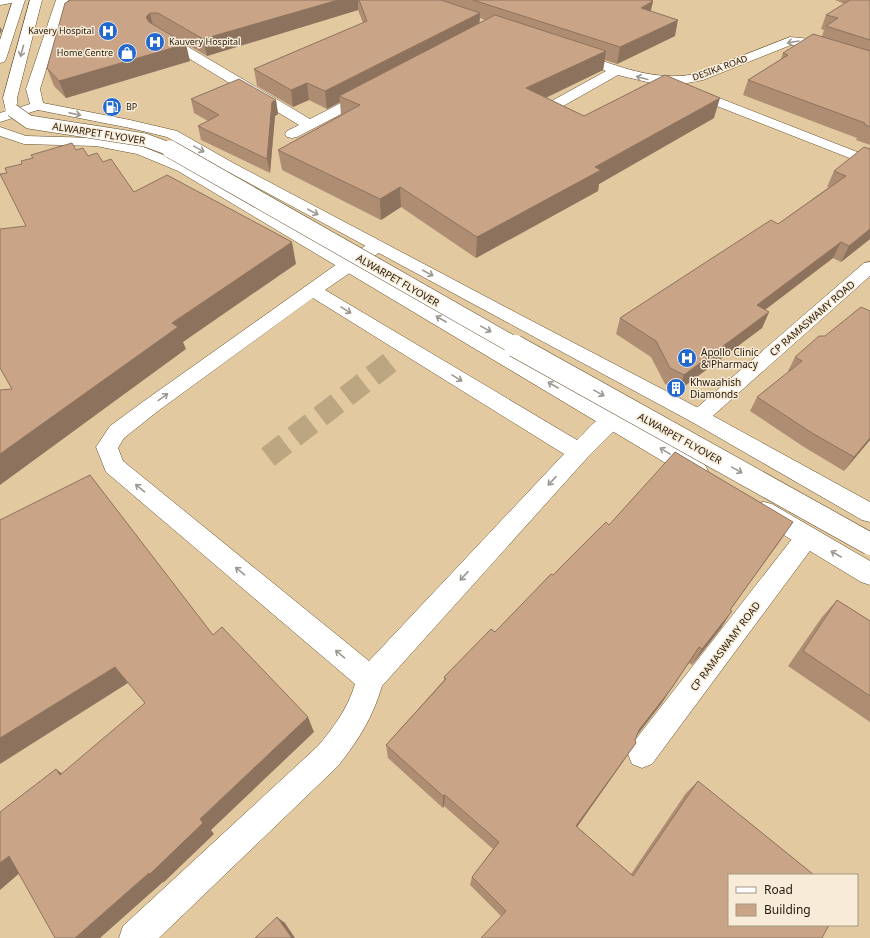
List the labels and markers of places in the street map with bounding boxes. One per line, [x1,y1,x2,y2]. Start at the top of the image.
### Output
hospital icon: Kavery Hospital [97,20,119,42]
place label: Kavery Hospital [28,24,94,37]
hospital icon: Kauvery Hospital [144,31,166,53]
place label: Kauvery Hospital [169,35,240,48]
shop icon: Home Centre [116,42,138,64]
place label: Home Centre [57,46,113,59]
fuel station icon: BP [101,96,123,118]
place label: BP [126,100,137,113]
place label: Apollo Clinic & Pharmacy [701,345,759,371]
hospital icon: Apollo Clinic & Pharmacy [676,347,698,369]
place label: Khwaahish Diamonds [690,375,741,401]
building icon: Khwaahish Diamonds [665,377,687,399]

